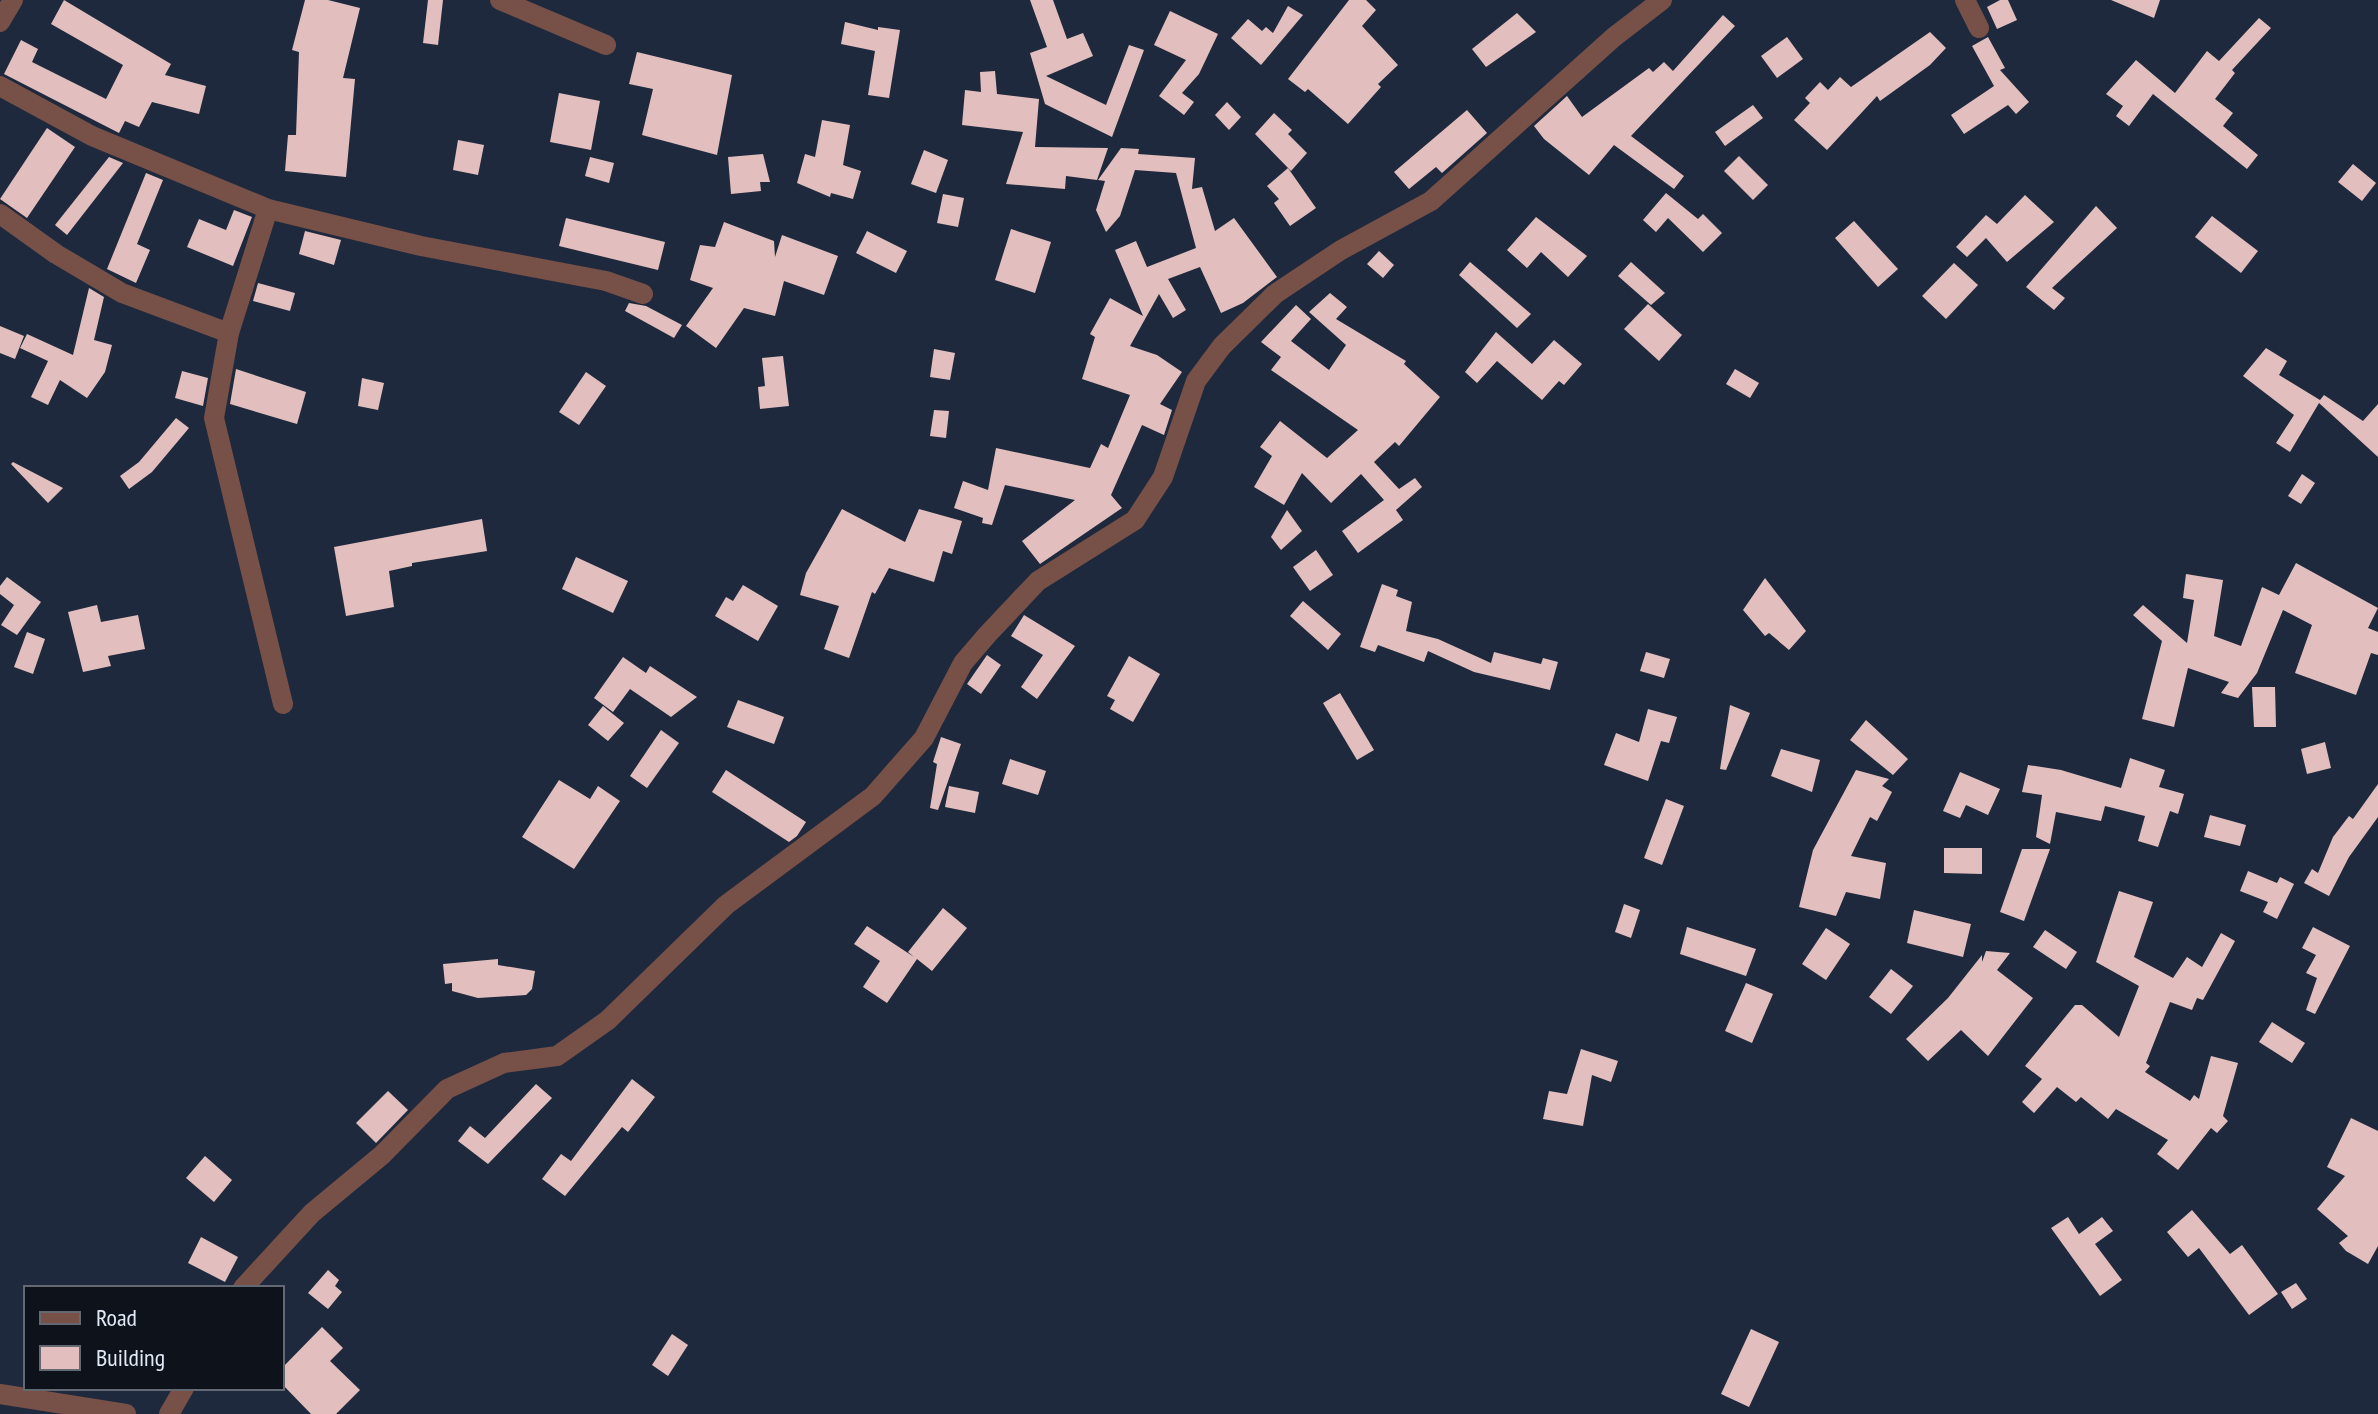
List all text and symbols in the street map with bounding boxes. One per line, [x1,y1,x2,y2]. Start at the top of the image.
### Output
legend [24,1286,284,1390]
text: Road [96,1302,137,1333]
text: Building [96,1342,165,1373]

